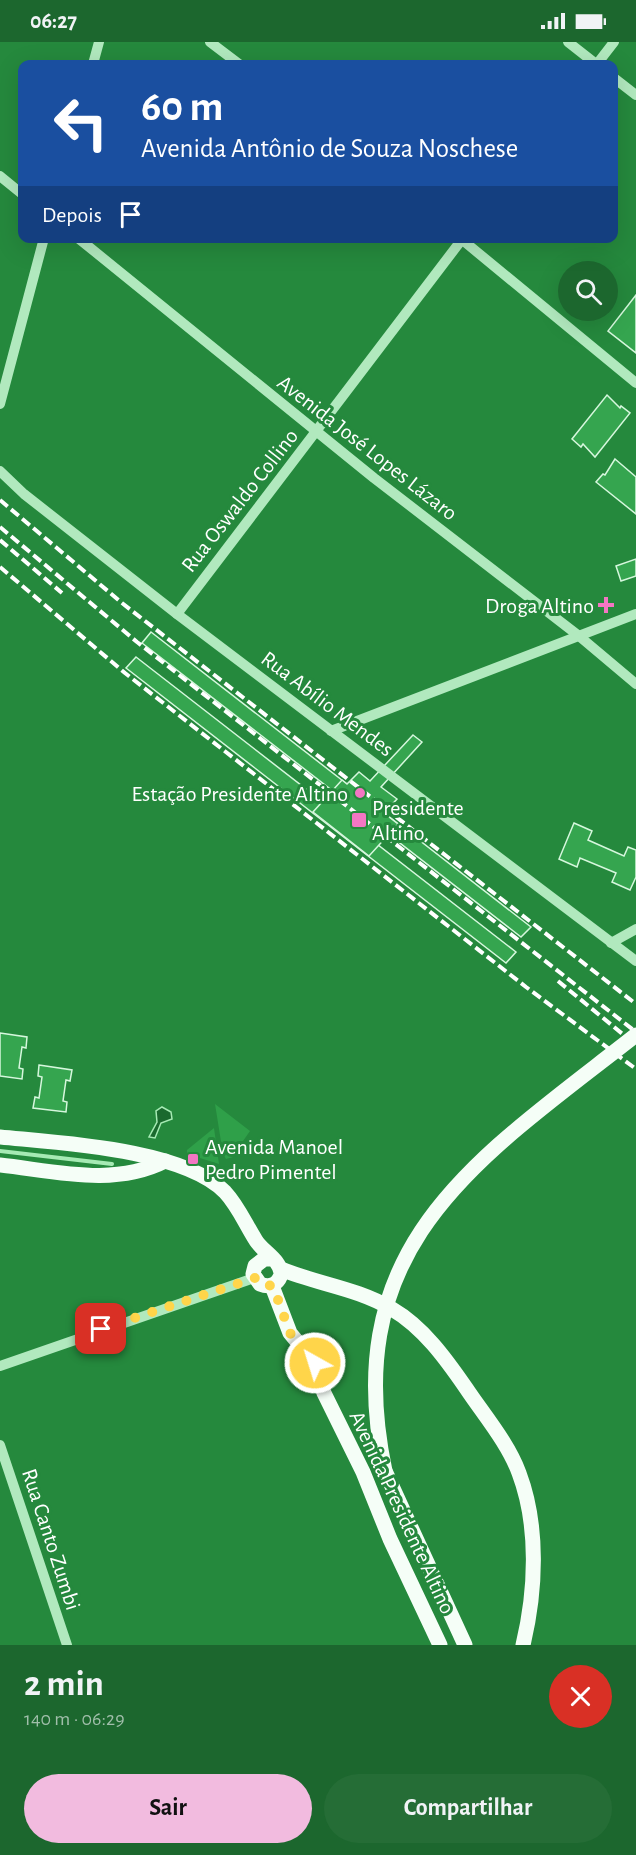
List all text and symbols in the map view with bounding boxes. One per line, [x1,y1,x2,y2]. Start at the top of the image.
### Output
text: 06:27 [30,10,77,32]
icon: left [42,84,120,162]
text: 60 m [141,86,223,128]
text: Avenida Antônio de Souza Noschese [141,135,518,162]
icon: arrive [114,198,147,231]
text: Depois [42,204,102,226]
map controls [558,261,618,321]
button: search [558,261,618,321]
street label: Avenida José Lopes Lázaro [273,371,461,525]
street label: Rua Oswaldo Collino [177,425,302,576]
place label: Droga Altino [485,595,594,617]
marker: Droga Altino [599,598,613,612]
street label: Rua Abílio Mendes [257,647,398,761]
place label: Estação Presidente Altino [131,783,348,805]
marker: Estação Presidente Altino [353,786,367,800]
place label: Presidente Altino [372,797,464,844]
marker: Presidente Altino [350,811,368,829]
place label: Avenida Manoel Pedro Pimentel [205,1136,343,1183]
marker: Avenida Manoel Pedro Pimentel [186,1152,200,1166]
pin [75,1303,126,1354]
icon: arrive [84,1312,117,1345]
position arrow [283,1331,347,1395]
street label: Avenida Presidente Altino [345,1408,459,1617]
street label: Rua Canto Zumbi [18,1466,84,1613]
button: close [549,1665,612,1728]
text: 2 min [24,1666,104,1702]
text: 140 m · 06:29 [24,1709,125,1729]
button: Sair [24,1774,312,1843]
button: Compartilhar [324,1774,612,1843]

